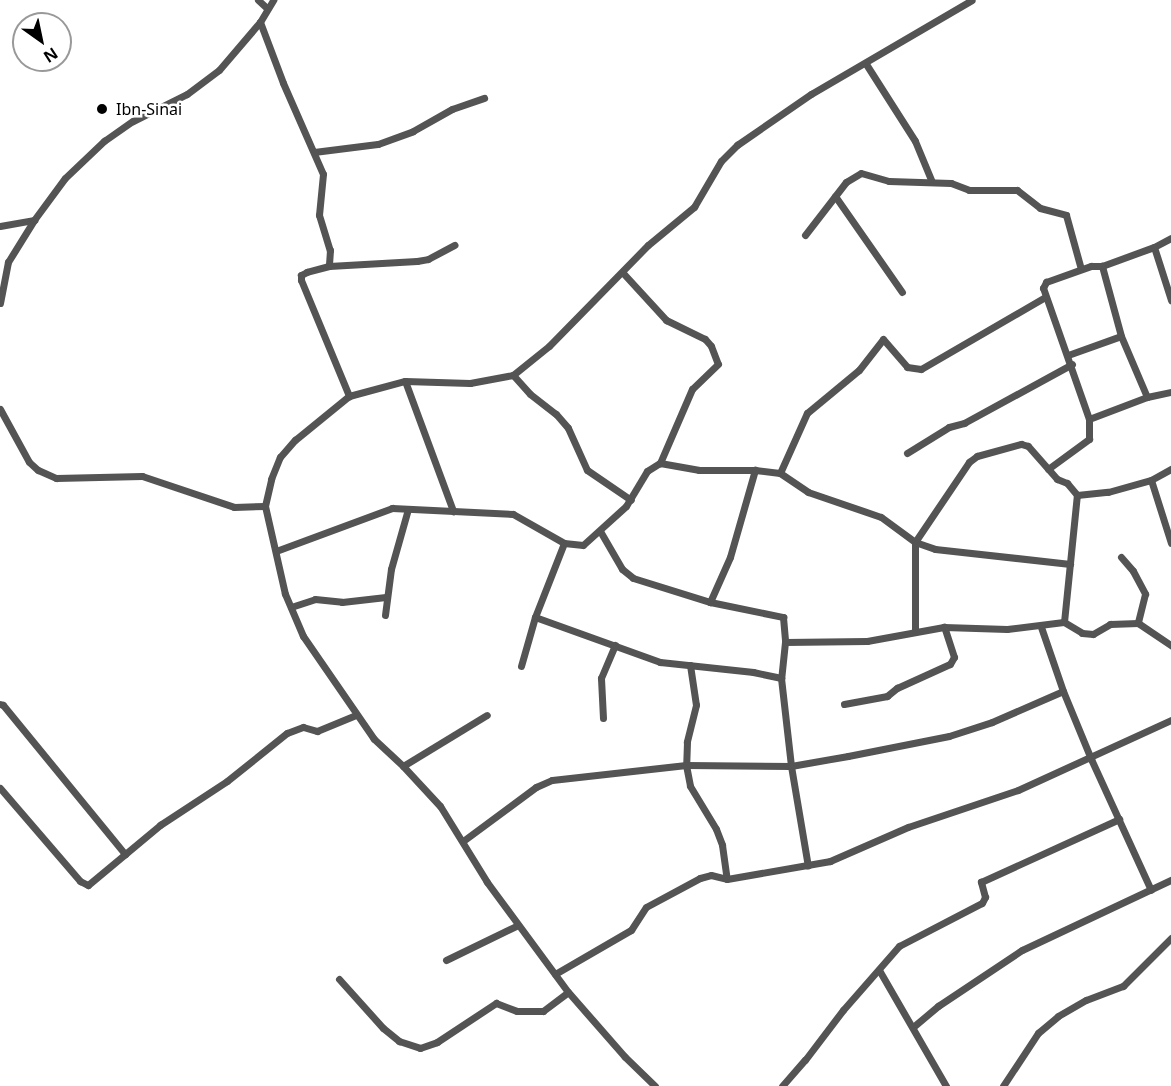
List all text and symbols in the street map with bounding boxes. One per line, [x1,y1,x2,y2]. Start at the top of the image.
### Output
north arrow [12,12,72,72]
text: N [39,43,62,68]
place label: Ibn-Sinai [116,99,182,119]
marker: Ibn-Sinai [93,100,111,118]

